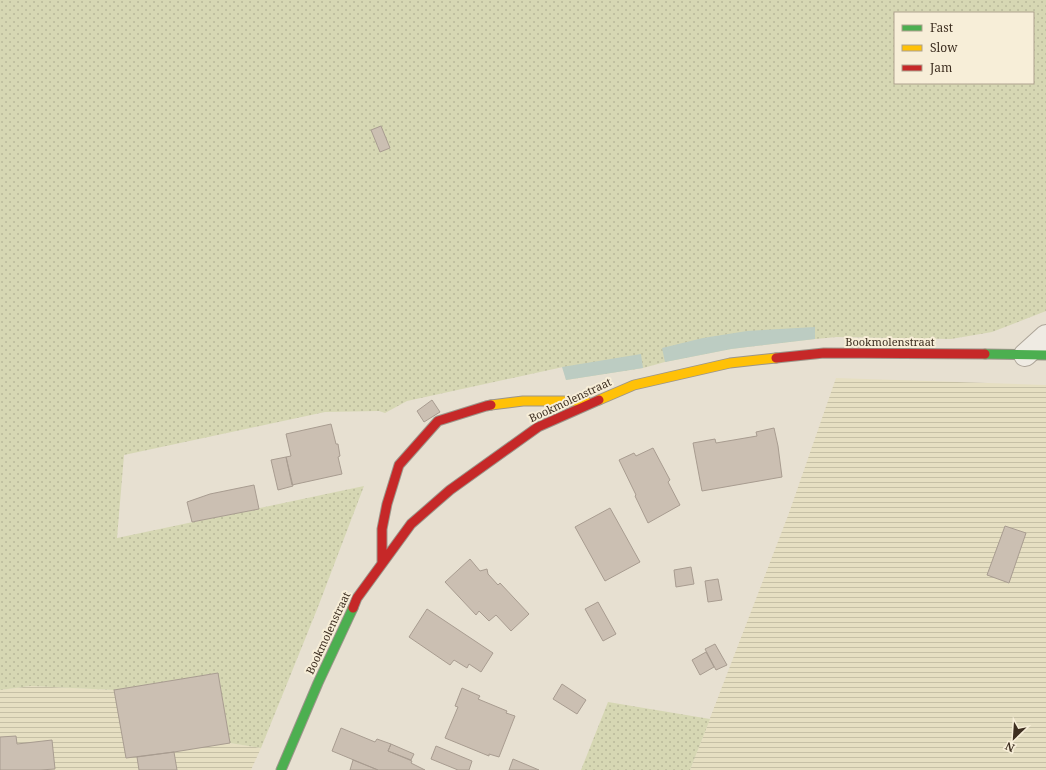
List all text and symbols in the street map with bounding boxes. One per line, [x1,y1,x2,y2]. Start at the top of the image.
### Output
legend [894,12,1034,84]
text: Fast [930,19,953,36]
text: Slow [930,39,958,56]
text: Jam [929,59,952,76]
street label: Bookmolenstraat [845,334,935,349]
street label: Bookmolenstraat [526,374,614,425]
street label: Bookmolenstraat [302,589,353,677]
north arrow [994,718,1034,758]
text: N [1002,739,1017,756]

